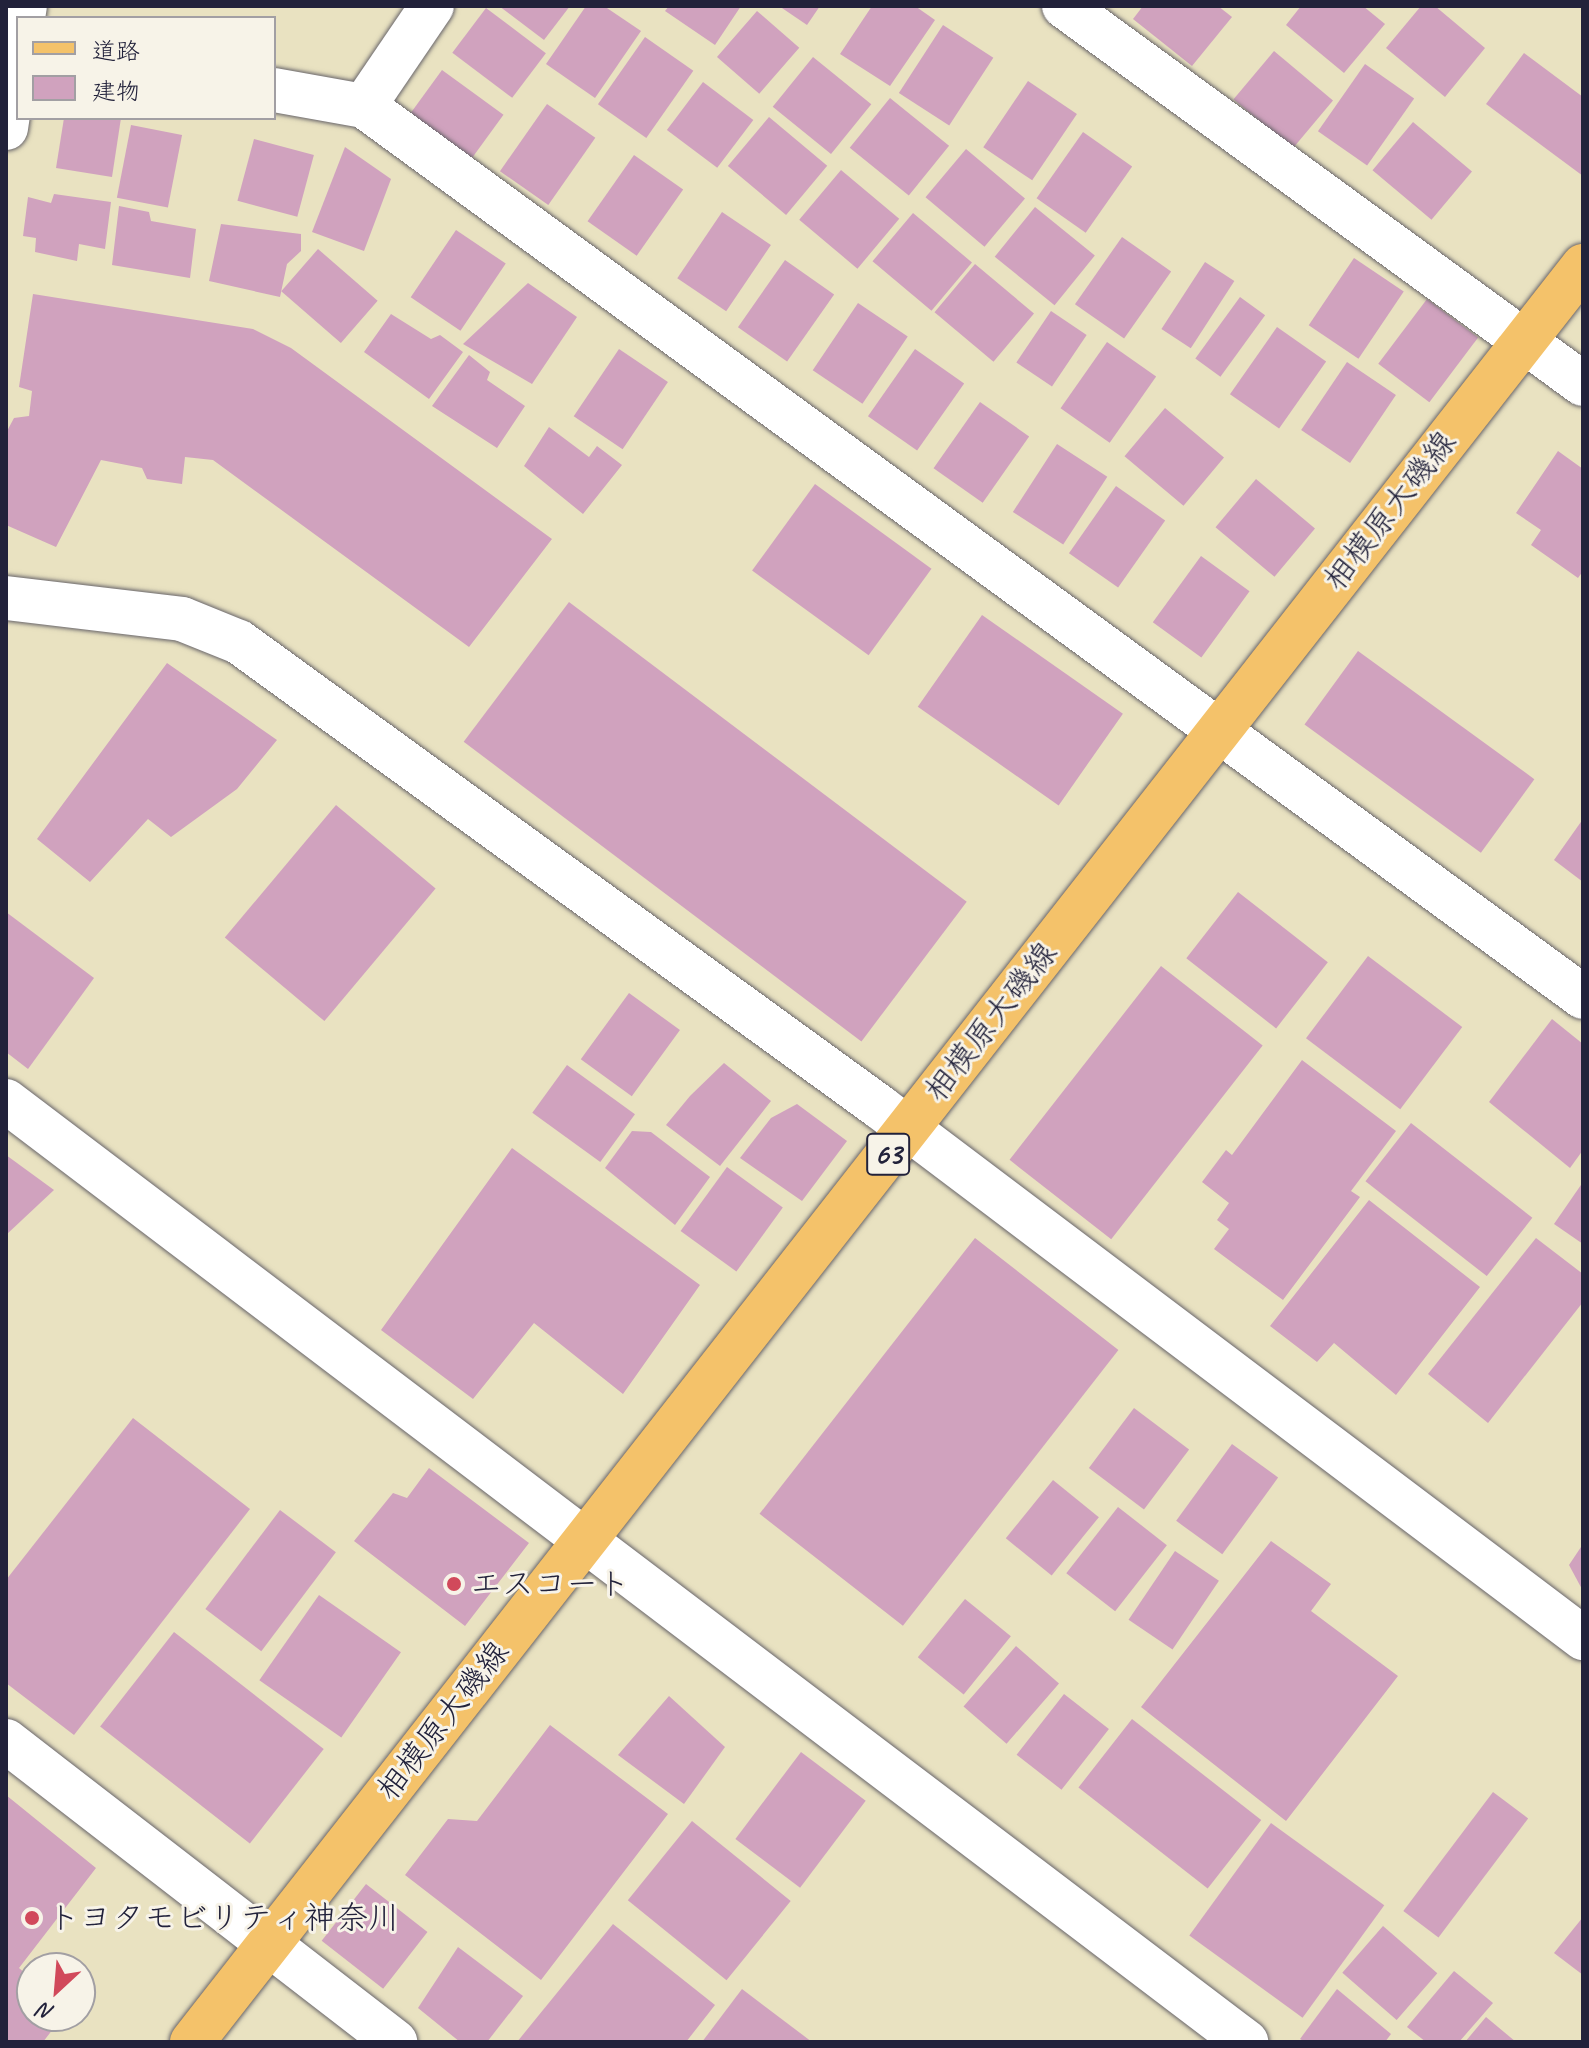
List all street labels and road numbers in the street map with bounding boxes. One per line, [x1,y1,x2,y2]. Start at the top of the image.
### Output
street label: 相模原大磯線 [1316,424,1464,598]
street label: 相模原大磯線 [917,935,1065,1109]
road number: 63 [866,1128,910,1180]
street label: 相模原大磯線 [369,1634,517,1808]

